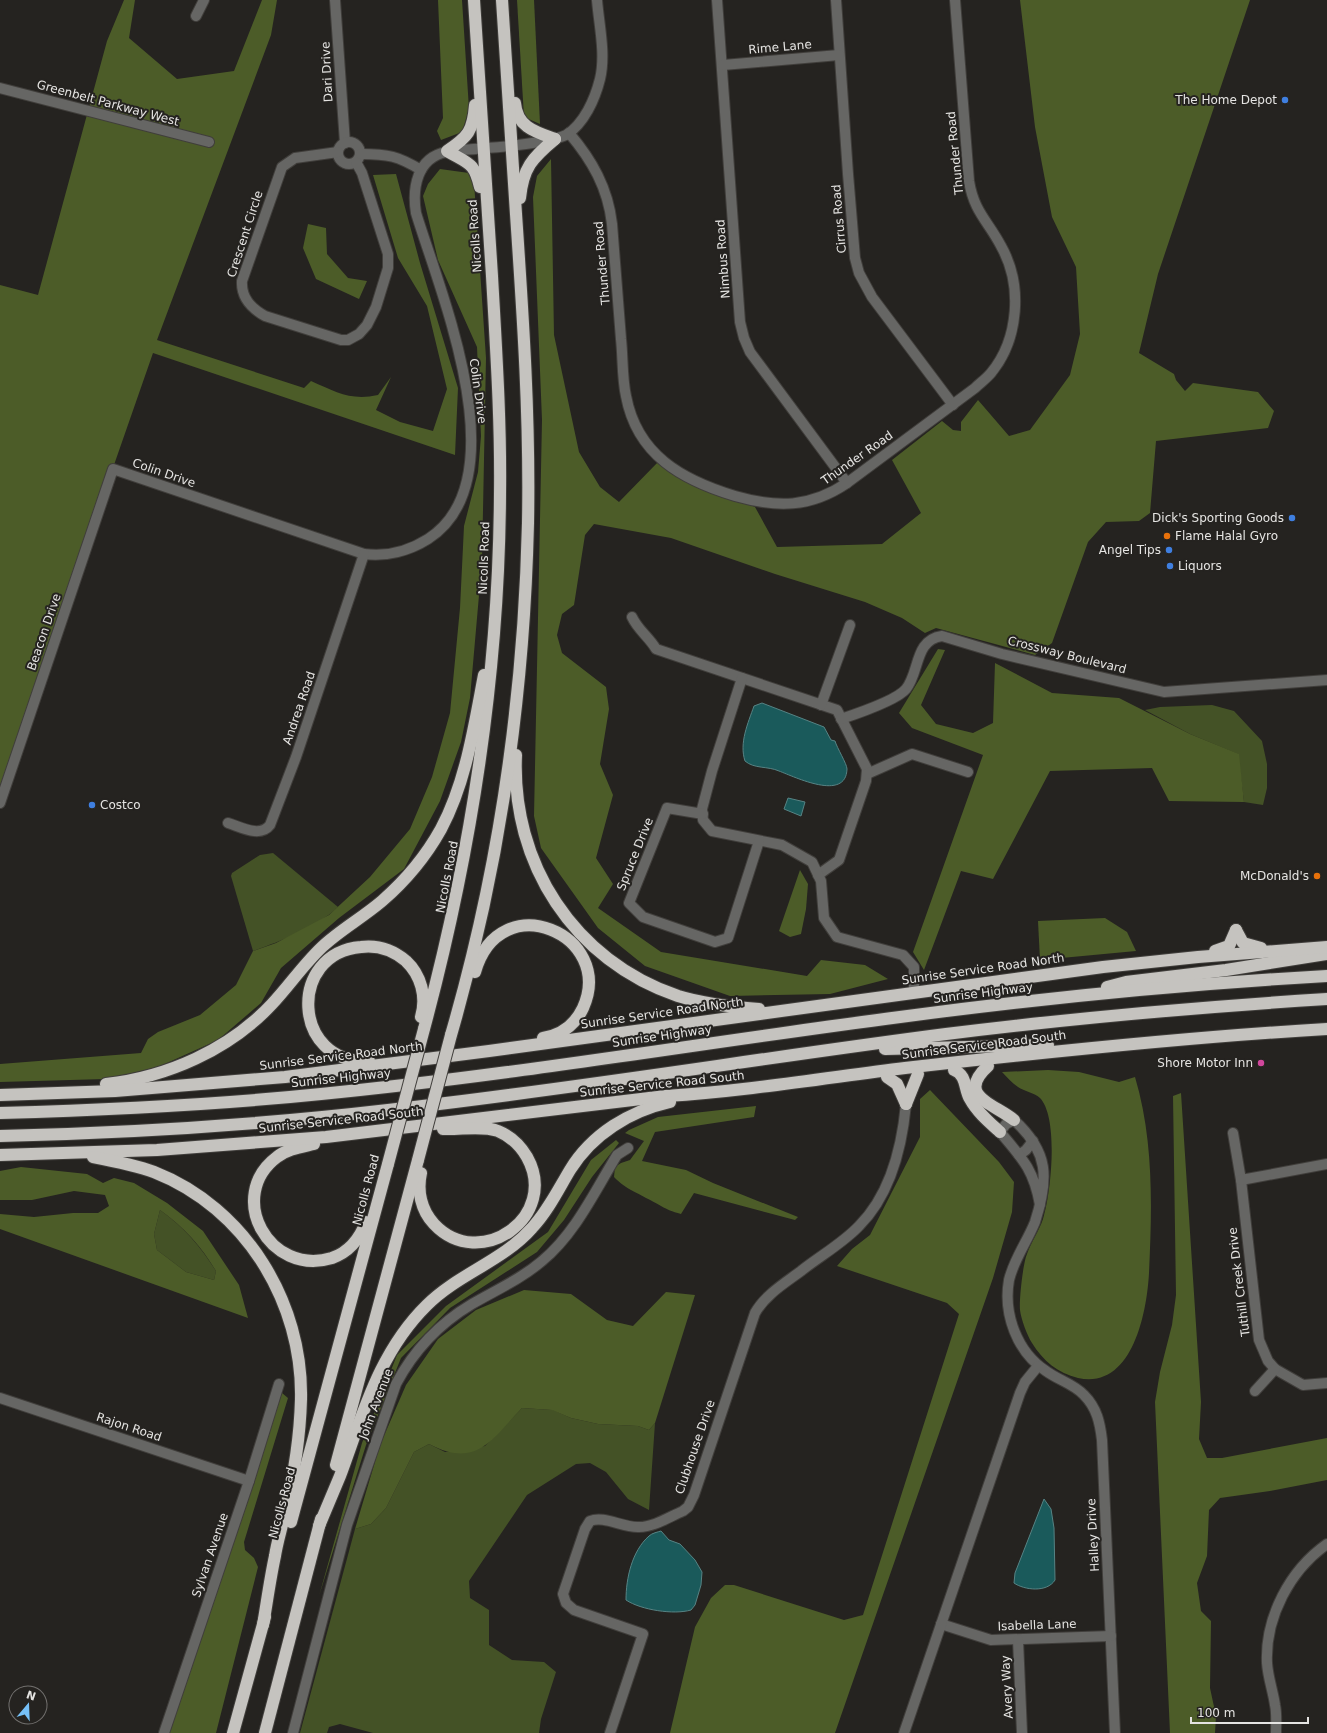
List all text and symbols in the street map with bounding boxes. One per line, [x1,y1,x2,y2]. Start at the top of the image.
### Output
street label: Rime Lane [748,37,812,57]
street label: Dari Drive [318,41,336,103]
street label: Greenbelt Parkway West [35,77,181,129]
place label: The Home Depot [1174,93,1277,107]
marker: The Home Depot [1280,95,1290,105]
street label: Thunder Road [944,110,966,197]
street label: Cirrus Road [829,184,849,254]
street label: Crescent Circle [224,189,266,279]
street label: Nicolls Road [465,199,485,273]
street label: Nimbus Road [713,219,733,299]
street label: Thunder Road [591,221,613,306]
street label: Colin Drive [466,357,490,425]
street label: Thunder Road [818,428,895,488]
street label: Colin Drive [131,456,197,490]
place label: Dick's Sporting Goods [1152,511,1284,525]
marker: Dick's Sporting Goods [1287,513,1297,523]
street label: Nicolls Road [476,521,492,595]
place label: Flame Halal Gyro [1175,529,1278,543]
marker: Flame Halal Gyro [1162,531,1172,541]
place label: Angel Tips [1099,543,1161,557]
marker: Angel Tips [1164,545,1174,555]
place label: Liquors [1178,559,1222,573]
marker: Liquors [1165,561,1175,571]
street label: Beacon Drive [24,592,64,672]
street label: Crossway Boulevard [1006,633,1128,677]
street label: Andrea Road [280,669,318,747]
place label: Costco [100,798,141,812]
marker: Costco [87,800,97,810]
street label: Spruce Drive [614,815,656,893]
street label: Nicolls Road [433,840,461,914]
place label: McDonald's [1240,869,1309,883]
marker: McDonald's [1312,871,1322,881]
street label: Sunrise Service Road North [901,951,1065,987]
street label: Sunrise Highway [932,980,1034,1006]
street label: Sunrise Service Road North [580,995,744,1031]
street label: Sunrise Highway [611,1022,713,1050]
street label: Sunrise Service Road South [901,1028,1067,1062]
street label: Sunrise Service Road North [259,1039,423,1073]
place label: Shore Motor Inn [1157,1056,1253,1070]
marker: Shore Motor Inn [1256,1058,1266,1068]
street label: Sunrise Highway [290,1066,392,1090]
street label: Sunrise Service Road South [579,1068,745,1100]
street label: Sunrise Service Road South [258,1104,424,1136]
street label: Nicolls Road [350,1153,382,1227]
street label: Tuthill Creek Drive [1225,1227,1253,1338]
street label: John Avenue [356,1367,396,1442]
street label: Clubhouse Drive [672,1398,718,1496]
street label: Rajon Road [95,1410,163,1444]
street label: Nicolls Road [266,1466,298,1540]
street label: Halley Drive [1084,1498,1102,1572]
street label: Sylvan Avenue [189,1511,231,1599]
street label: Isabella Lane [997,1617,1077,1633]
street label: Avery Way [998,1655,1016,1719]
north arrow [8,1685,48,1725]
text: N [25,1688,38,1704]
scale bar [1191,1699,1308,1725]
text: 100 m [1197,1706,1235,1720]

